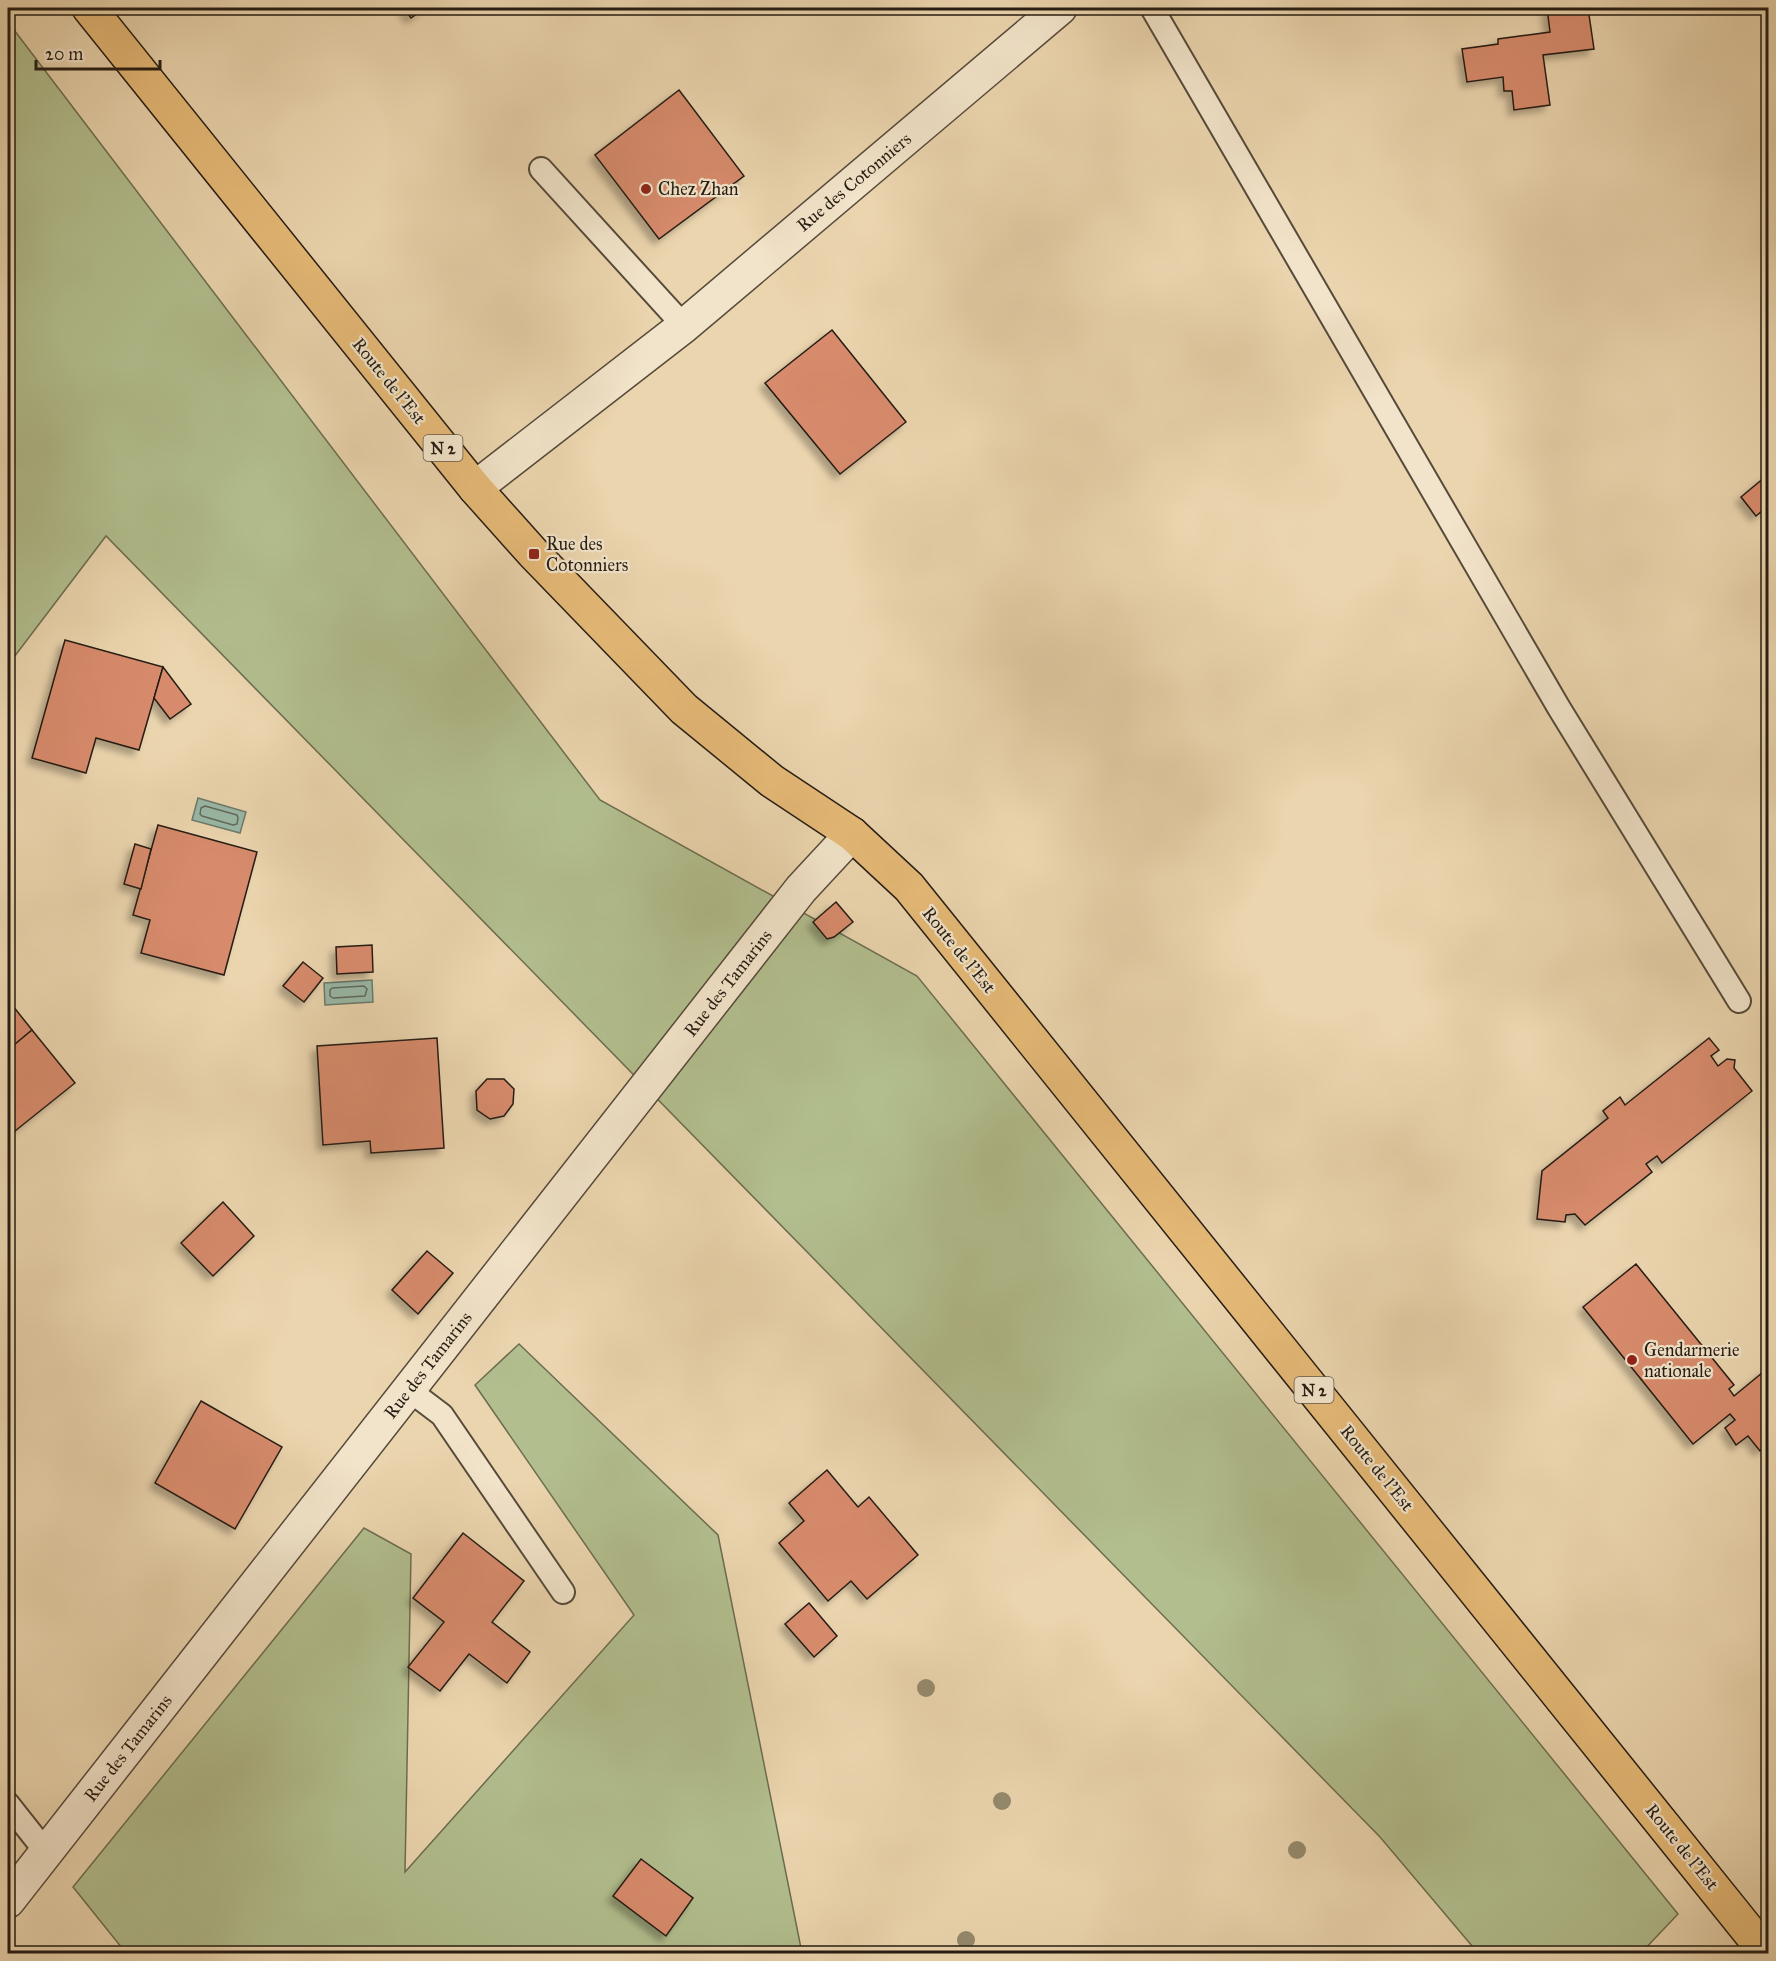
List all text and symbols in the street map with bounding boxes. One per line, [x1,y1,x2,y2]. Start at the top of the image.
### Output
scale bar [36,33,160,71]
text: 20 m [45,43,83,65]
street label: Rue des Cotonniers [792,128,916,236]
place label: Chez Zhan [658,178,739,200]
marker: Chez Zhan [639,182,653,196]
street label: Route de l'Est [348,333,431,429]
road number: N 2 [424,435,462,461]
place label: Rue des Cotonniers [546,533,628,576]
marker: Rue des Cotonniers [527,547,541,561]
street label: Route de l'Est [918,902,1001,998]
street label: Rue des Tamarins [679,925,777,1041]
street label: Rue des Tamarins [379,1307,477,1423]
place label: Gendarmerie nationale [1644,1339,1739,1382]
marker: Gendarmerie nationale [1625,1353,1639,1367]
road number: N 2 [1294,1377,1334,1403]
street label: Route de l'Est [1336,1420,1419,1516]
street label: Rue des Tamarins [79,1690,177,1806]
street label: Route de l'Est [1641,1799,1724,1895]

